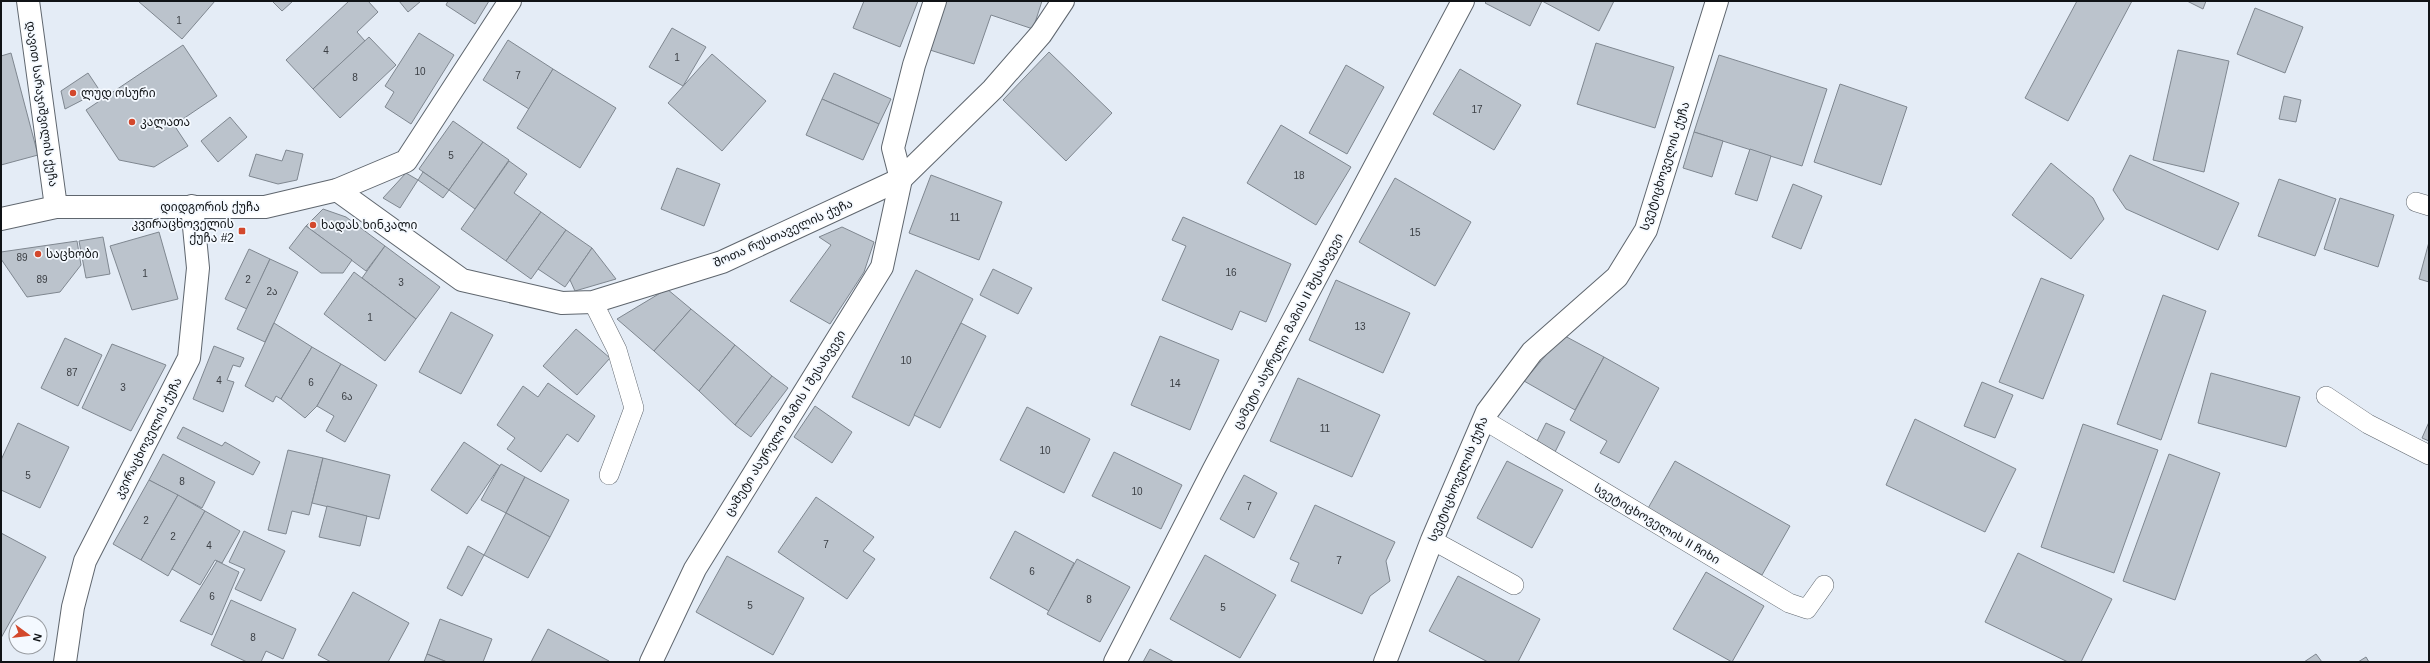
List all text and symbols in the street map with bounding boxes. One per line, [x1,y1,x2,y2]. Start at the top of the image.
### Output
house number: 1 [176,15,182,26]
street label: დავით სარაჯიშვილის ქუჩა [22,20,61,188]
house number: 4 [323,45,329,56]
house number: 1 [674,52,680,63]
house number: 10 [414,66,426,77]
house number: 7 [515,70,521,81]
house number: 8 [352,72,358,83]
place label: ლუდ ოსური [81,86,156,101]
marker: ლუდ ოსური [68,88,78,98]
street label: სვეტიცხოველის ქუჩა [1638,100,1693,232]
house number: 17 [1471,104,1483,115]
place label: კალათა [140,115,190,130]
marker: კალათა [127,117,137,127]
house number: 5 [448,150,454,161]
house number: 18 [1293,170,1305,181]
street label: შოთა რუსთაველის ქუჩა [711,196,855,271]
street label: დიდგორის ქუჩა [160,200,260,215]
house number: 11 [950,212,961,223]
place label: კვირაცხოველის ქუჩა #2 [131,217,234,245]
place label: ხადას ხინკალი [321,218,417,233]
marker: ხადას ხინკალი [308,220,318,230]
marker: კვირაცხოველის ქუჩა #2 [237,226,247,236]
house number: 15 [1409,227,1421,238]
street label: ცამეტი ასურელი მამის II შესახვევი [1230,231,1347,432]
place label: საცხობი [46,247,99,261]
marker: საცხობი [33,249,43,259]
house number: 89 [16,252,28,263]
house number: 16 [1225,267,1237,278]
house number: 1 [142,268,148,279]
house number: 89 [36,274,48,285]
house number: 2 [245,274,251,285]
house number: 3 [398,277,404,288]
house number: 2ა [266,286,278,297]
house number: 1 [367,312,373,323]
house number: 13 [1354,321,1366,332]
street label: ცამეტი ასურელი მამის I შესახვევი [722,327,849,519]
house number: 10 [900,355,912,366]
house number: 87 [66,367,78,378]
street label: კვირაცხოველის ქუჩა [111,375,186,501]
house number: 4 [216,375,222,386]
house number: 6 [308,377,314,388]
house number: 14 [1169,378,1181,389]
house number: 3 [120,382,126,393]
house number: 6ა [341,391,353,402]
street label: სვეტიცხოველის ქუჩა [1425,414,1492,544]
house number: 11 [1320,423,1331,434]
house number: 10 [1039,445,1051,456]
house number: 5 [25,470,31,481]
house number: 8 [179,476,185,487]
street label: სვეტიცხოველის II ჩიხი [1591,481,1723,568]
house number: 10 [1131,486,1143,497]
house number: 7 [1246,501,1252,512]
house number: 2 [143,515,149,526]
house number: 2 [170,531,176,542]
house number: 7 [823,539,829,550]
house number: 4 [206,540,212,551]
house number: 7 [1336,555,1342,566]
house number: 6 [1029,566,1035,577]
house number: 6 [209,591,215,602]
house number: 8 [1086,594,1092,605]
house number: 5 [747,600,753,611]
house number: 5 [1220,602,1226,613]
north arrow [8,615,48,655]
text: N [31,632,44,643]
house number: 8 [250,632,256,643]

